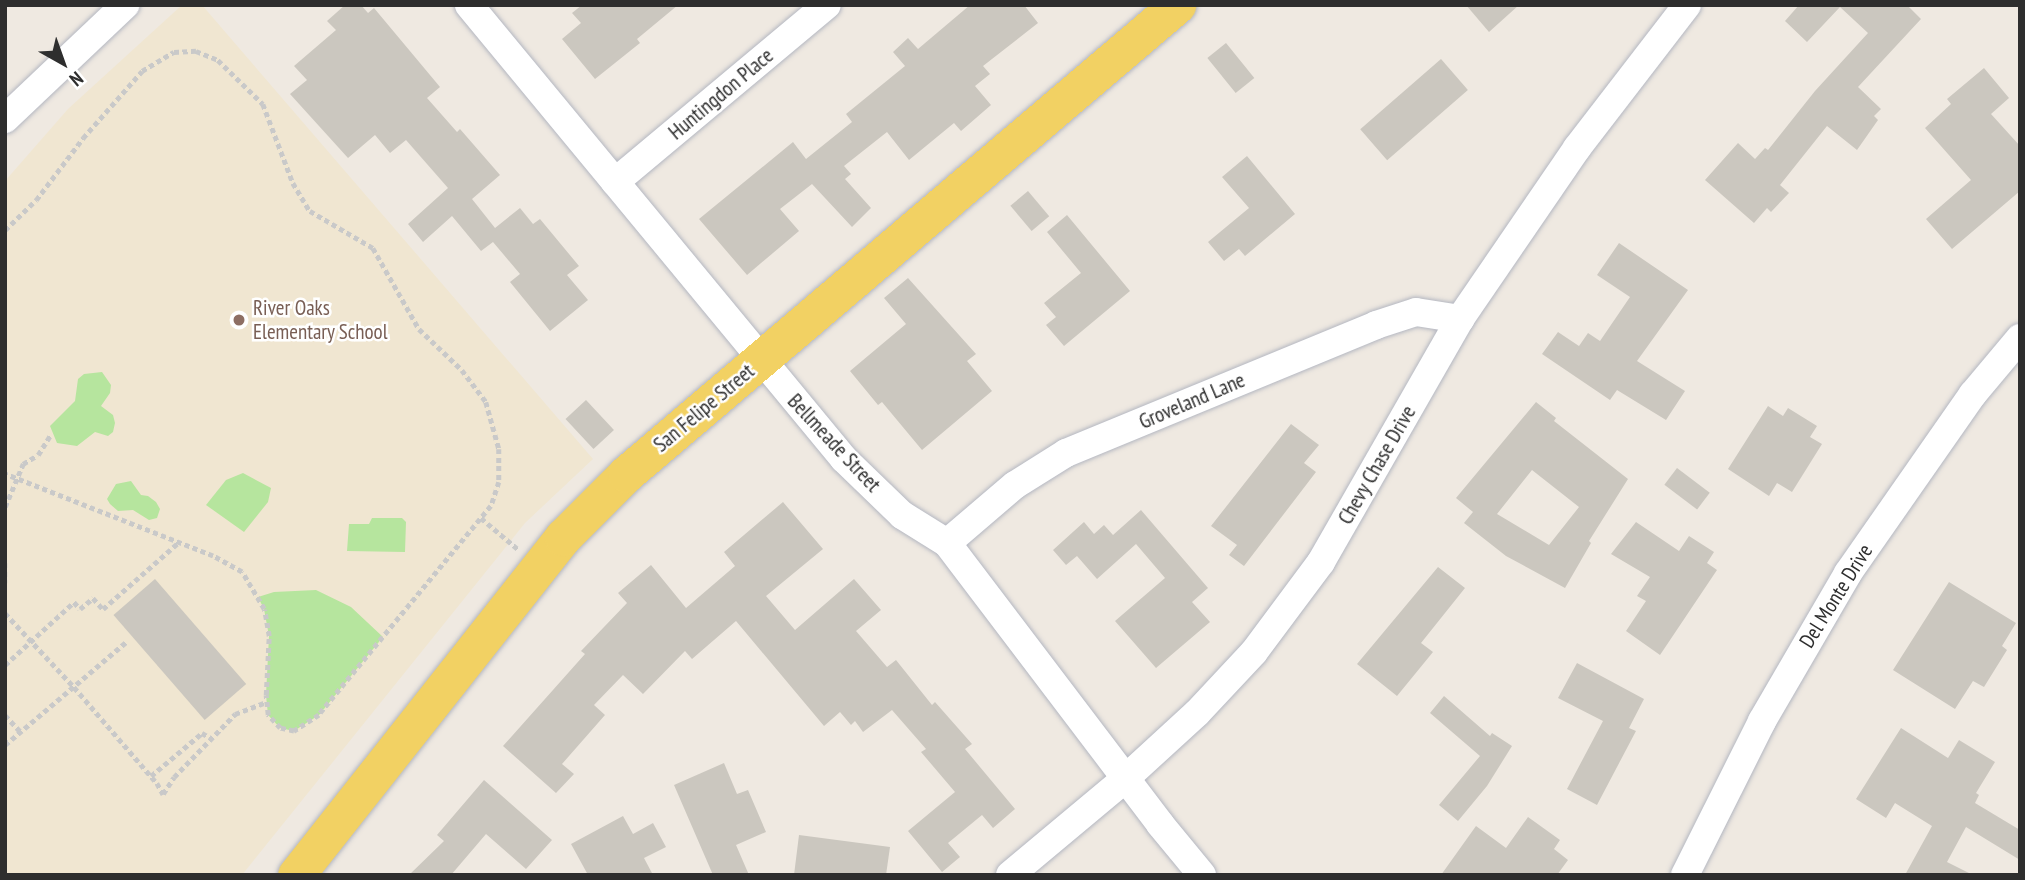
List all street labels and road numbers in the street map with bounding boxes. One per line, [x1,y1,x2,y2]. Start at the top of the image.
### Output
street label: Huntingdon Place [664,43,778,145]
street label: San Felipe Street [649,359,759,457]
street label: Groveland Lane [1135,367,1249,435]
street label: Bellmeade Street [782,389,886,497]
street label: Chevy Chase Drive [1333,401,1421,529]
street label: Del Monte Drive [1794,539,1878,653]

